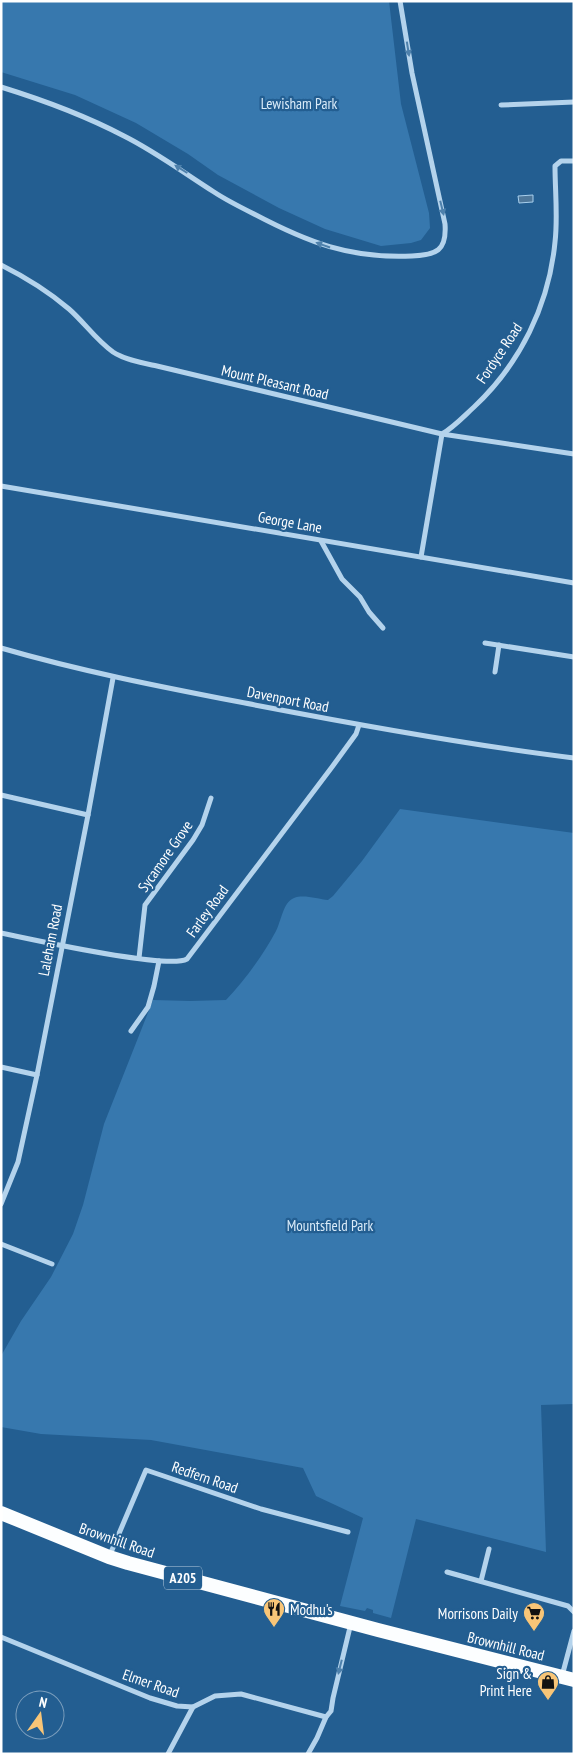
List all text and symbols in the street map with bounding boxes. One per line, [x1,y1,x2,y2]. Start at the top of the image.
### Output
one-way arrow [405,42,413,58]
park label: Lewisham Park [261,94,338,113]
one-way arrow [174,164,187,174]
one-way arrow [438,201,446,216]
one-way arrow [316,241,331,248]
street label: Fordyce Road [472,319,526,387]
street label: Mount Pleasant Road [220,360,330,404]
street label: George Lane [256,507,324,537]
street label: Davenport Road [246,682,330,716]
street label: Sycamore Grove [133,817,197,895]
street label: Farley Road [182,881,232,941]
street label: Laleham Road [34,902,66,978]
park label: Mountsfield Park [287,1216,373,1235]
street label: Redfern Road [169,1457,241,1497]
street label: Brownhill Road [77,1518,157,1562]
road number: A205 [164,1566,202,1590]
restaurant icon: Modhu's [262,1597,286,1628]
place label: Modhu's [290,1600,333,1619]
supermarket icon: Morrisons Daily [522,1601,546,1632]
place label: Morrisons Daily [438,1604,518,1623]
street label: Brownhill Road [466,1627,546,1665]
one-way arrow [336,1660,344,1675]
street label: Elmer Road [120,1664,182,1702]
place label: Sign & Print Here [480,1664,532,1700]
shop icon: Sign & Print Here [536,1670,560,1701]
north arrow [15,1690,65,1740]
text: N [37,1693,49,1712]

